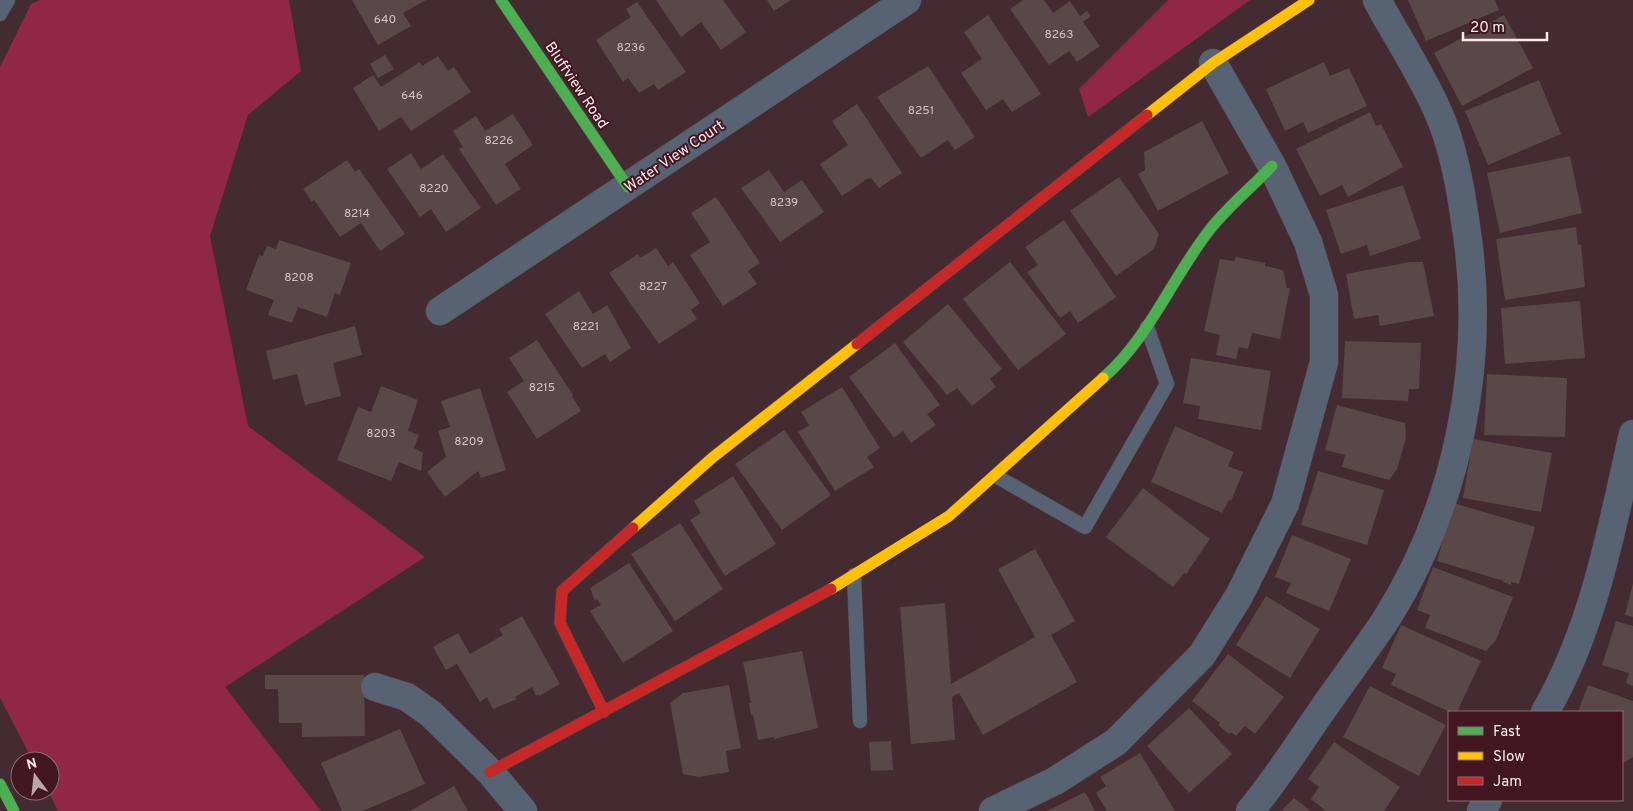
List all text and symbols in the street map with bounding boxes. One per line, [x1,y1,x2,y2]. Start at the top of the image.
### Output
scale bar [1463,10,1547,42]
house number: 640 [374,12,396,28]
text: 20 m [1470,19,1505,38]
house number: 8263 [1045,27,1073,43]
street label: Bluffview Road [540,39,612,133]
house number: 8236 [617,40,645,56]
house number: 646 [401,88,423,104]
house number: 8251 [908,103,934,119]
street label: Water View Court [621,117,728,198]
house number: 8226 [485,133,513,149]
house number: 8220 [419,181,449,197]
house number: 8239 [770,195,798,211]
house number: 8214 [344,206,370,222]
house number: 8208 [284,270,314,286]
house number: 8227 [639,279,667,295]
house number: 8221 [573,319,599,335]
house number: 8215 [529,380,555,396]
house number: 8203 [366,426,396,442]
house number: 8209 [454,434,484,450]
legend [1448,711,1623,801]
text: Fast [1493,723,1521,742]
text: Slow [1493,748,1525,767]
north arrow [10,751,60,801]
text: N [25,755,39,774]
text: Jam [1493,773,1522,792]

